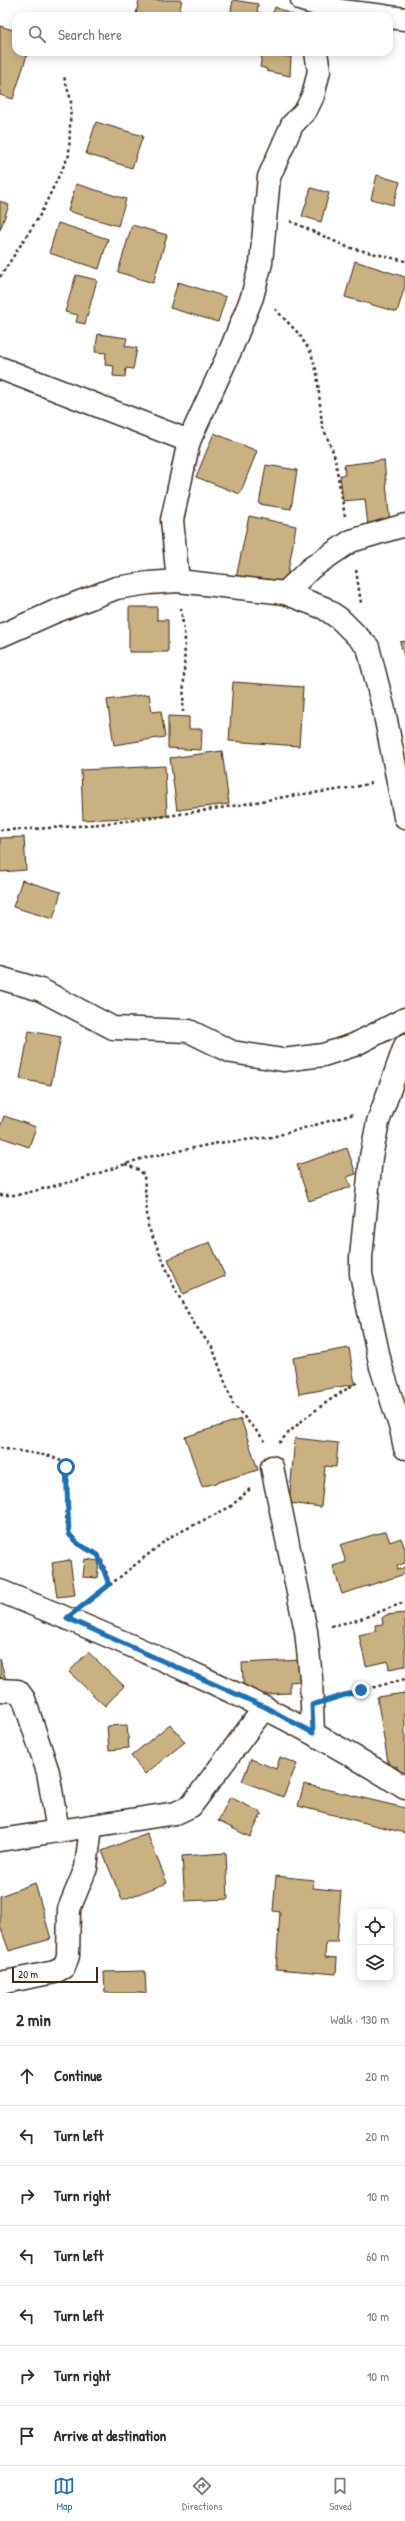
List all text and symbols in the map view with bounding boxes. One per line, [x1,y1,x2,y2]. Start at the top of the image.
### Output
search box [12,12,393,56]
icon: search [26,23,48,45]
text: Search here [58,24,122,45]
route start [57,1458,75,1476]
route end [352,1681,370,1699]
map controls [357,1909,393,1981]
button: locate [357,1909,393,1945]
button: layers [357,1945,393,1981]
scale bar [12,1965,98,1984]
text: 20 m [18,1967,38,1981]
text: 2 min [16,2008,51,2031]
text: Walk · 130 m [330,2010,389,2028]
icon: ahead [16,2065,38,2087]
text: Continue [54,2065,102,2086]
text: 20 m [365,2067,389,2085]
icon: left [16,2125,38,2147]
text: Turn left [54,2125,104,2146]
text: 20 m [365,2127,389,2145]
icon: right [16,2185,38,2207]
text: Turn right [54,2185,110,2206]
text: 10 m [367,2187,389,2205]
icon: left [16,2245,38,2267]
text: Turn left [54,2245,104,2266]
text: 60 m [366,2247,389,2265]
icon: left [16,2305,38,2327]
text: Turn left [54,2305,104,2326]
text: 10 m [367,2307,389,2325]
icon: right [16,2365,38,2387]
text: Turn right [54,2365,110,2386]
text: 10 m [367,2367,389,2385]
icon: arrive [16,2425,38,2447]
text: Arrive at destination [54,2425,166,2446]
tab: Map [53,2475,75,2513]
tab: Directions [182,2475,223,2513]
tab: Saved [329,2475,352,2513]

